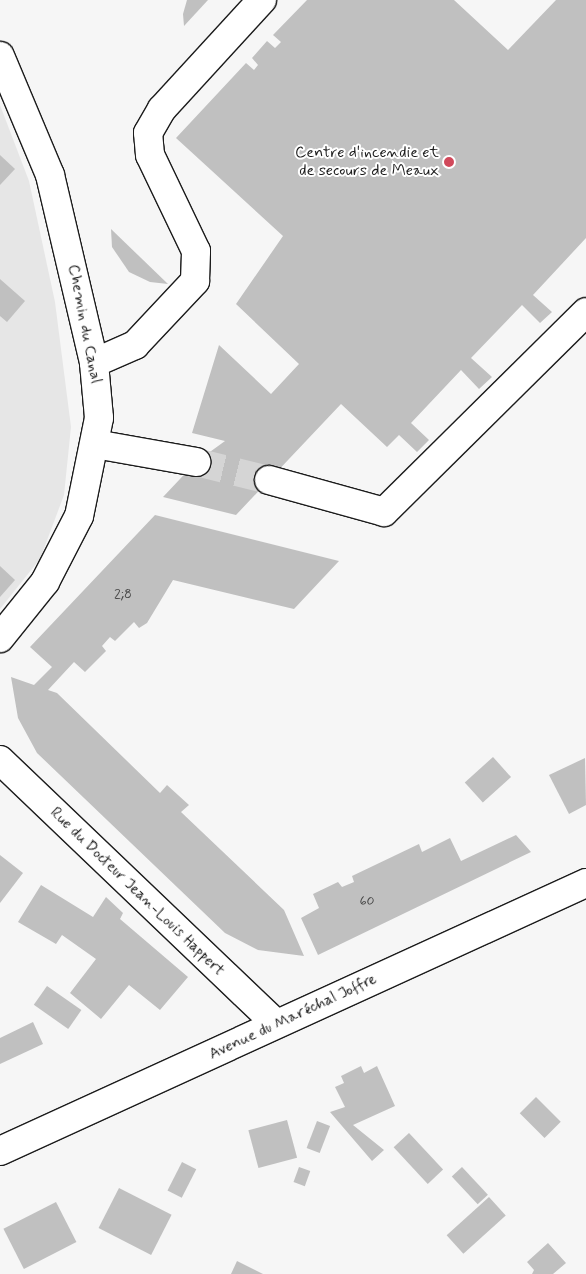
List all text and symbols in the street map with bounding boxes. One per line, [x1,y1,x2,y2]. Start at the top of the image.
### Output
place label: Centre d'incendie et de secours de Meaux [295,143,439,181]
marker: Centre d'incendie et de secours de Meaux [443,156,455,168]
street label: Chemin du Canal [63,264,105,384]
house number: 2;8 [114,586,132,602]
street label: Rue du Docteur Jean-Louis Happert [47,804,227,980]
house number: 60 [359,893,375,909]
street label: Avenue du Maréchal Joffre [206,969,380,1065]

